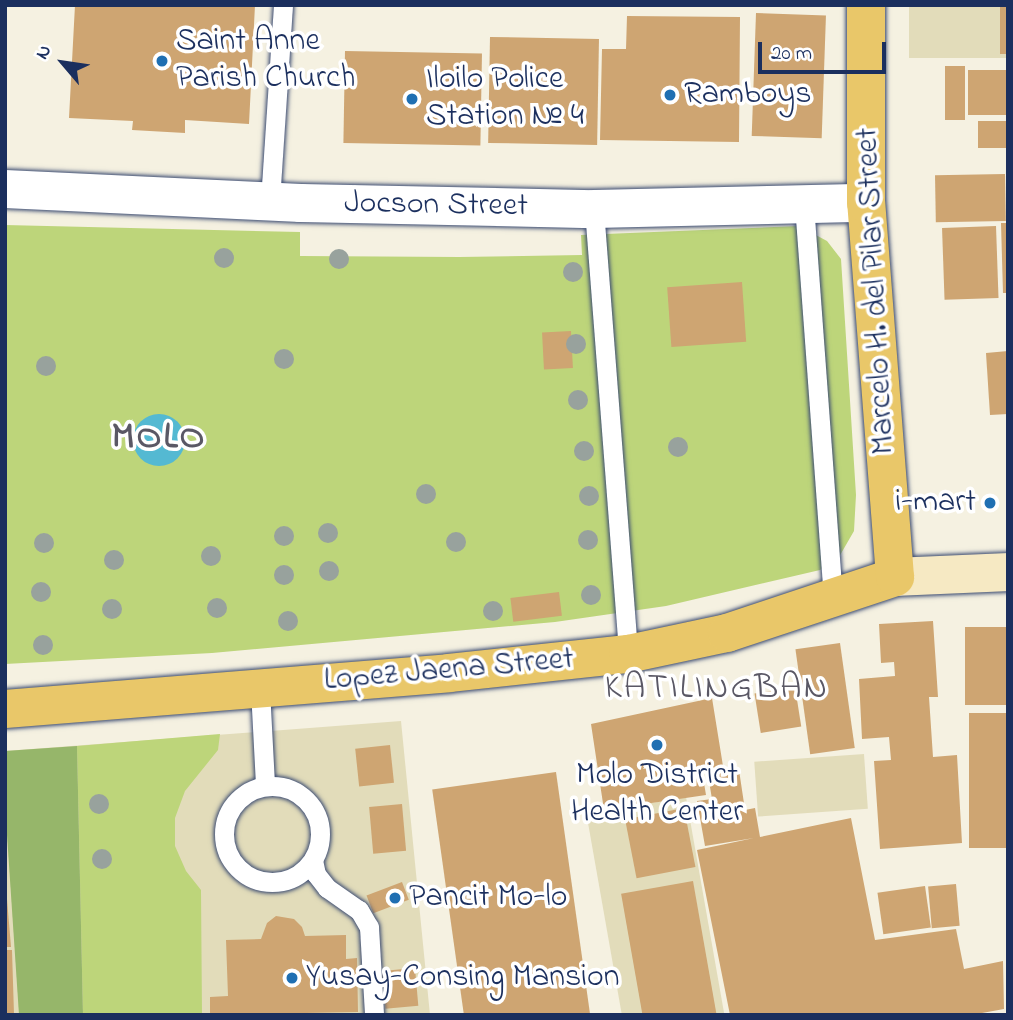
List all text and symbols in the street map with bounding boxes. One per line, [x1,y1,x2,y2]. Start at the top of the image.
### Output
place label: Saint Anne Parish Church [176,24,355,99]
north arrow [28,28,98,98]
scale bar [761,28,889,72]
text: 20 m [771,39,812,69]
text: N [29,40,59,65]
marker: Saint Anne Parish Church [154,53,170,69]
place label: Iloilo Police Station № 4 [426,62,584,137]
place label: Ramboys [684,76,811,114]
marker: Ramboys [662,87,678,103]
marker: Iloilo Police Station № 4 [404,91,420,107]
street label: Marcelo H. del Pilar Street [849,126,905,456]
street label: Jocson Street [344,185,528,227]
district label: MOLO [112,416,206,462]
place label: i-mart [895,484,976,522]
marker: i-mart [982,495,998,511]
street label: Lopez Jaena Street [323,641,575,701]
district label: KATILINGBAN [606,668,828,710]
marker: Molo District Health Center [647,735,667,755]
place label: Molo District Health Center [571,758,743,833]
place label: Pancit Mo-lo [409,879,567,917]
marker: Pancit Mo-lo [387,890,403,906]
place label: Yusay-Consing Mansion [306,959,619,997]
marker: Yusay-Consing Mansion [284,970,300,986]

